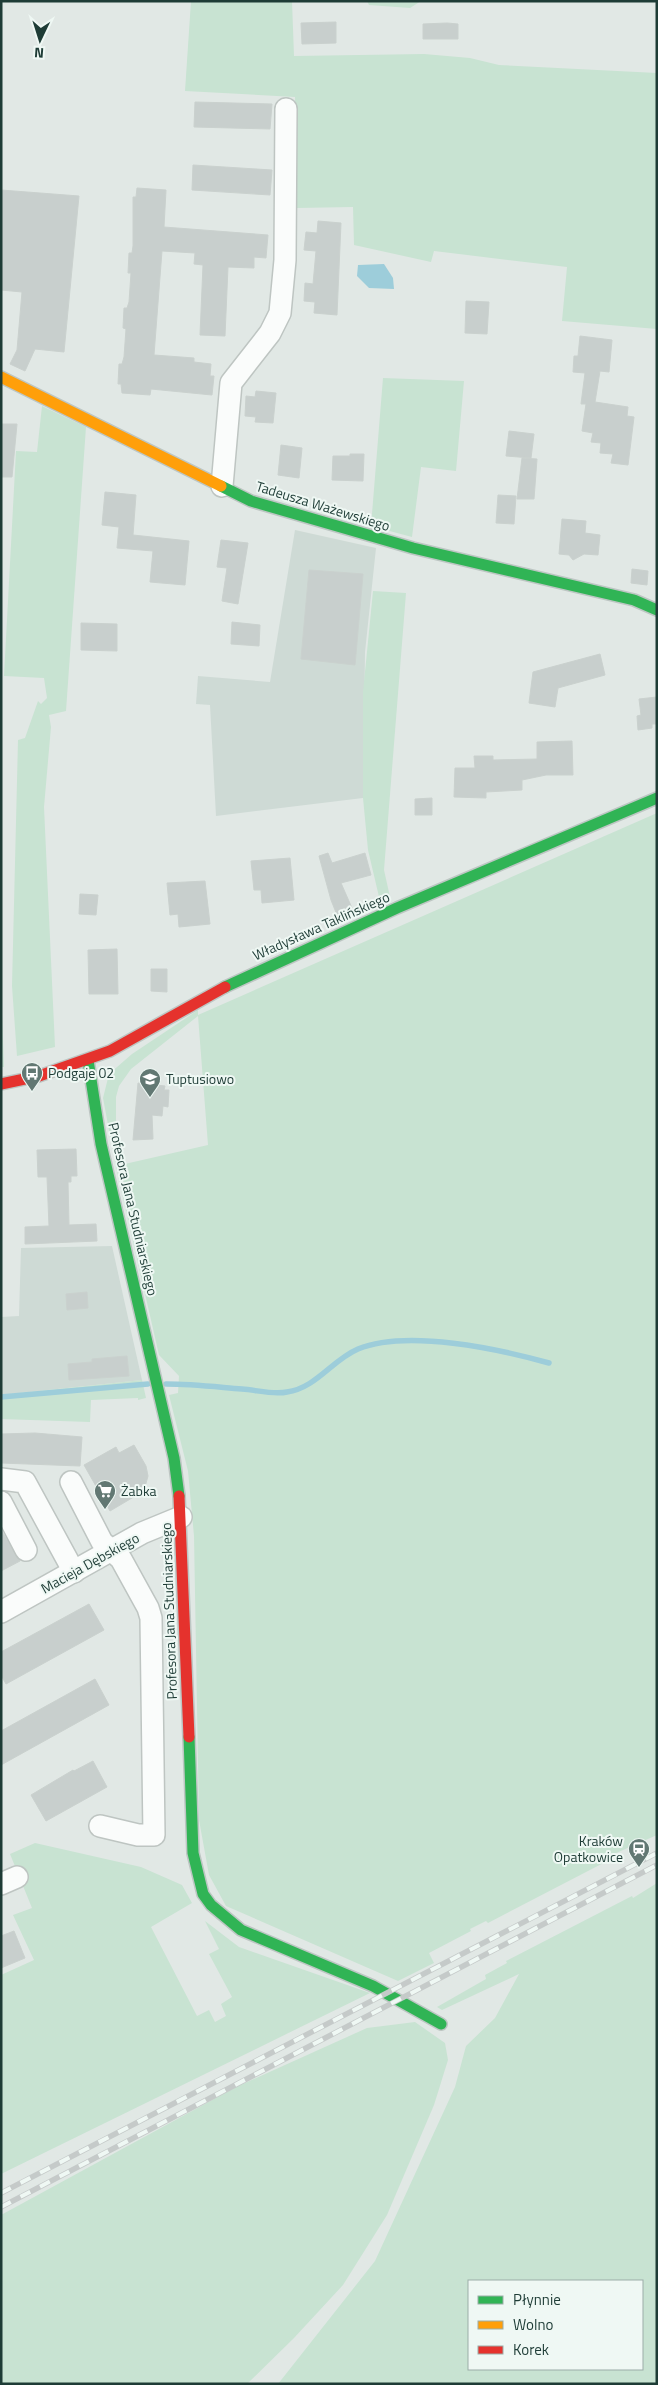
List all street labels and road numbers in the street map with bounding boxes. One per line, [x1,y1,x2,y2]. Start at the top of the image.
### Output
street label: Tadeusza Ważewskiego [254,475,393,536]
street label: Władysława Taklińskiego [249,886,393,965]
street label: Profesora Jana Studniarskiego [103,1120,164,1298]
street label: Profesora Jana Studniarskiego [155,1522,182,1700]
street label: Macieja Dębskiego [37,1527,143,1598]

